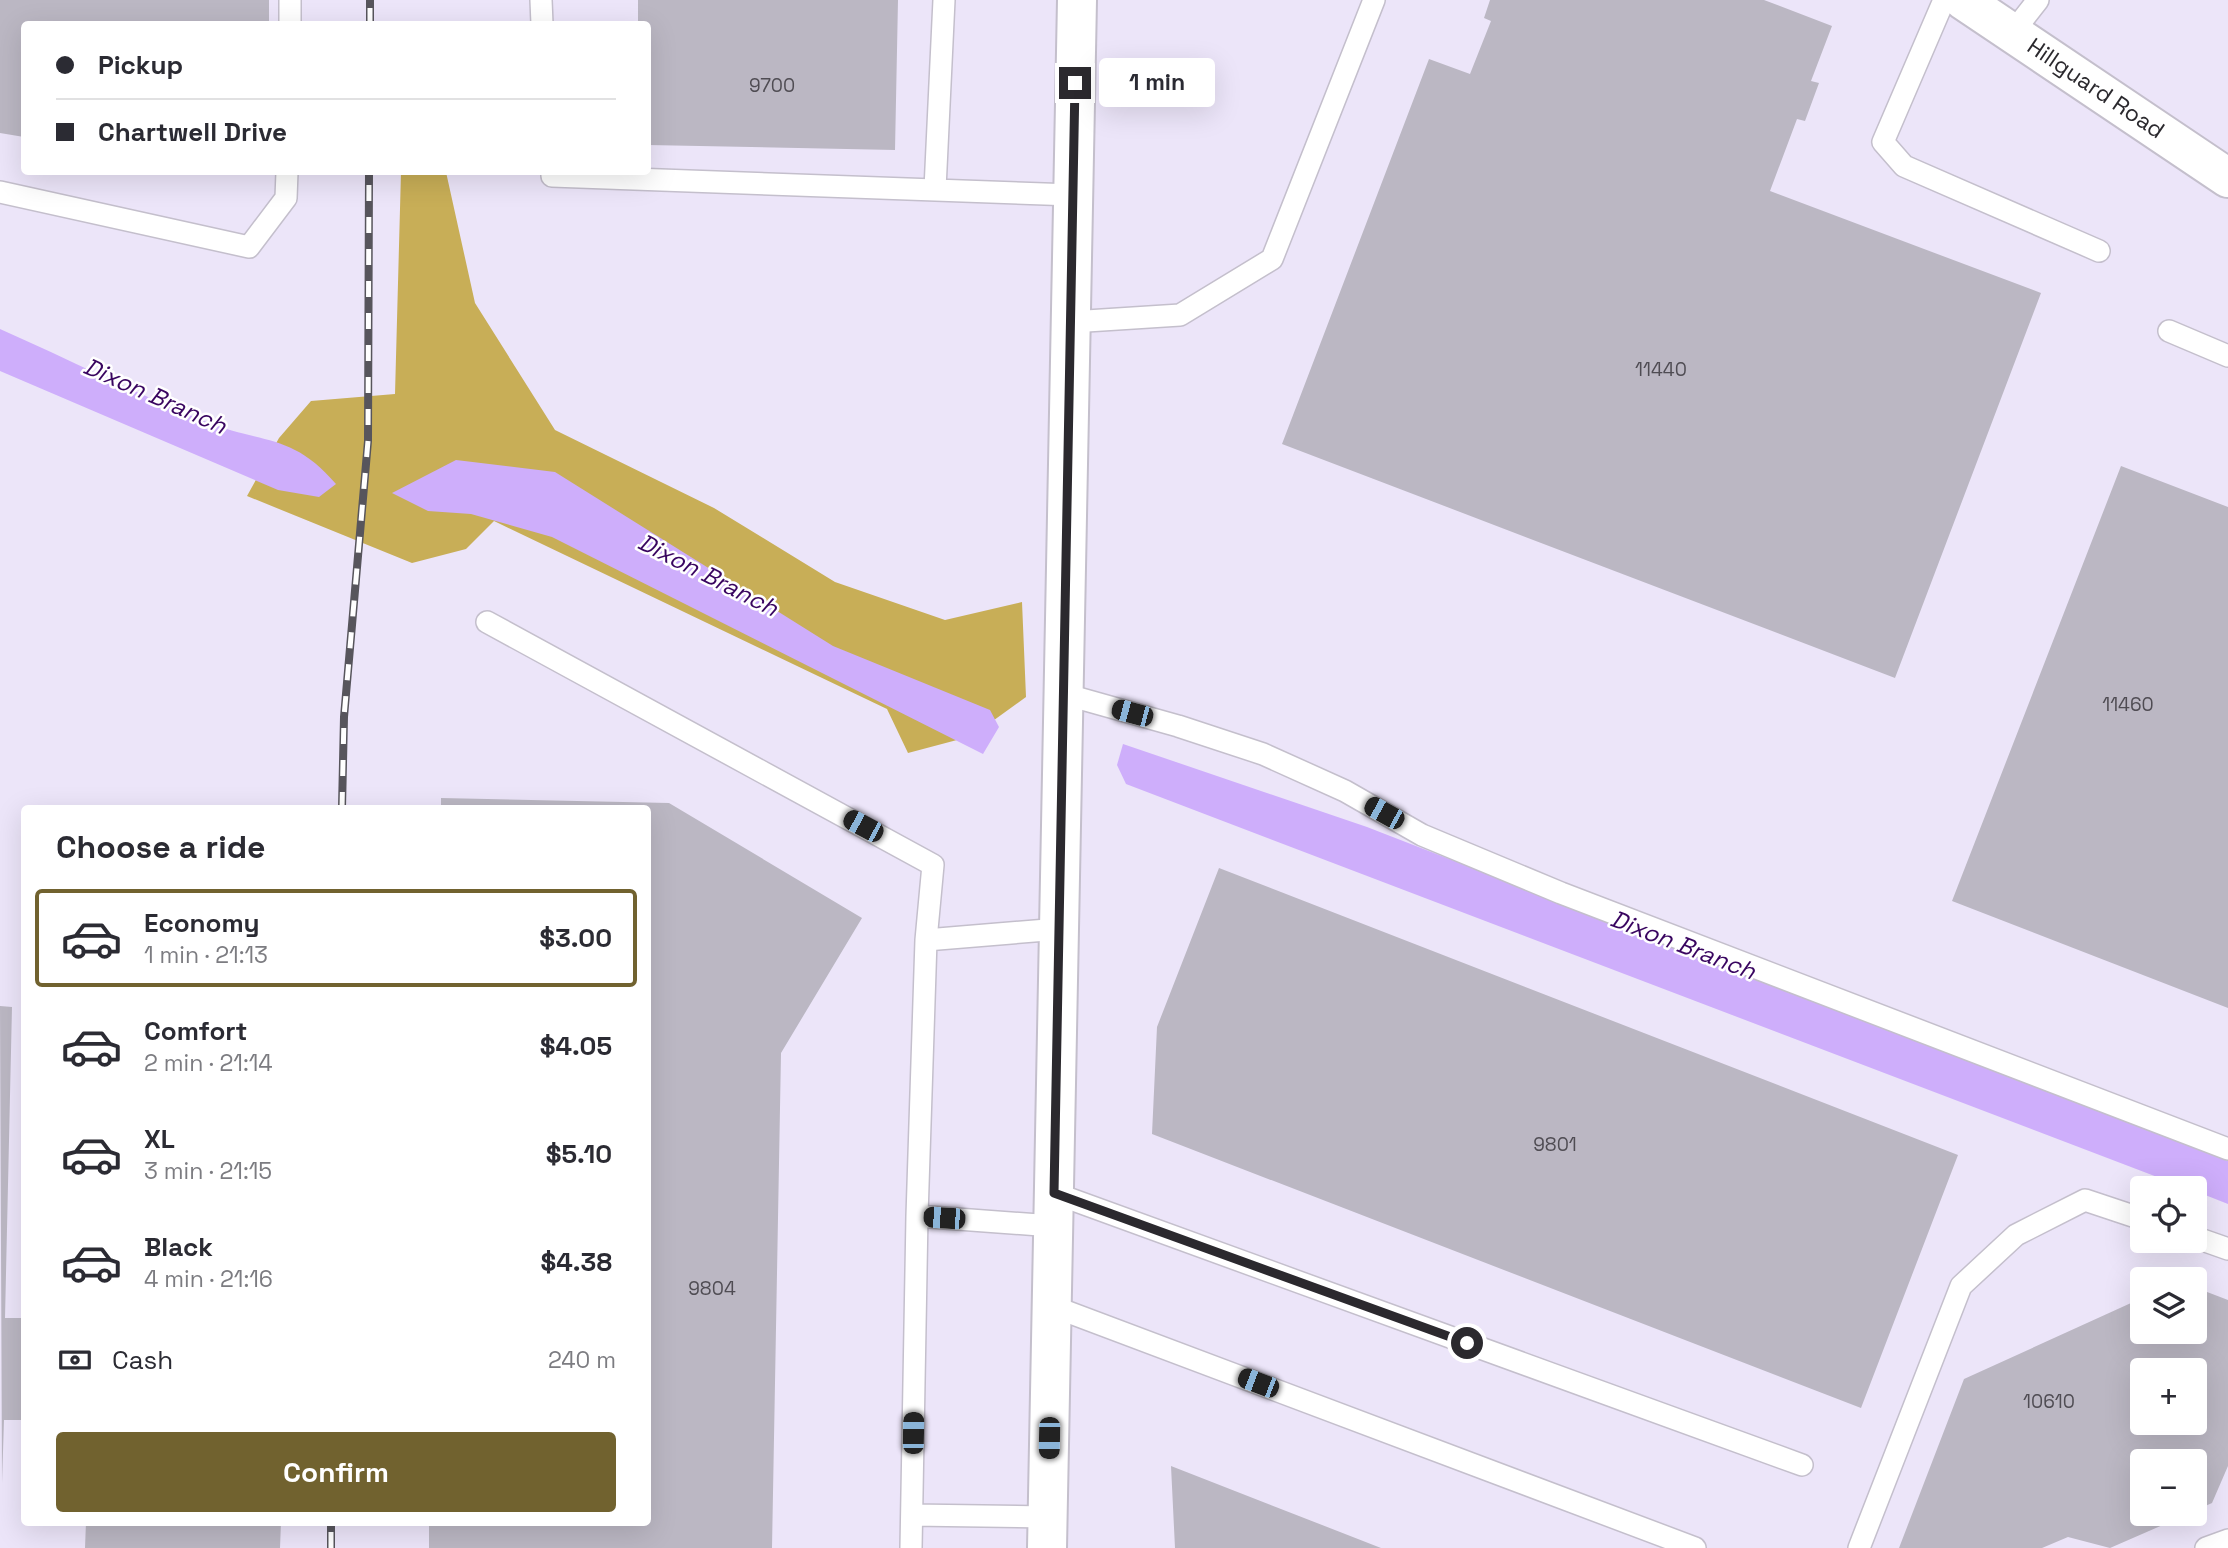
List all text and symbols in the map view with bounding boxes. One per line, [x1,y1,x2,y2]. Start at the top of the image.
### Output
street label: Hillguard Road [2021,31,2171,145]
text: Pickup [98,48,183,82]
callout: 1 min [1100,58,1215,108]
route end [1059,67,1091,99]
text: 1 min [1129,67,1185,97]
house number: 9700 [749,73,795,98]
text: Chartwell Drive [98,115,287,149]
water label: Dixon Branch [79,350,233,441]
house number: 11440 [1635,357,1687,382]
water label: Dixon Branch [633,526,785,624]
house number: 11460 [2102,692,2154,717]
car [1109,697,1156,729]
car [1361,794,1408,832]
car [840,807,887,845]
text: Choose a ride [56,827,266,867]
water label: Dixon Branch [1606,903,1761,987]
text: Economy [144,906,260,940]
icon: car [60,907,123,970]
text: $3.00 [539,921,612,955]
text: 1 min · 21:13 [144,940,268,970]
text: Comfort [144,1014,247,1048]
icon: car [60,1015,123,1078]
text: $4.05 [540,1029,612,1063]
text: 2 min · 21:14 [144,1048,273,1078]
text: XL [144,1122,175,1156]
icon: car [60,1123,123,1186]
house number: 9801 [1533,1132,1577,1157]
text: $5.10 [546,1137,612,1171]
text: 3 min · 21:15 [144,1156,272,1186]
map controls [2130,1176,2207,1526]
button: locate [2130,1176,2207,1253]
car [923,1206,966,1230]
text: Black [144,1230,213,1264]
icon: car [60,1231,123,1294]
text: $4.38 [541,1245,612,1279]
text: 4 min · 21:16 [144,1264,273,1294]
button: layers [2130,1267,2207,1344]
house number: 9804 [688,1276,736,1301]
route start [1451,1327,1483,1359]
icon: cash [56,1341,94,1379]
text: Cash [112,1343,173,1377]
text: 240 m [548,1345,616,1375]
button: + [2130,1358,2207,1435]
car [1235,1366,1282,1400]
house number: 10610 [2023,1389,2075,1414]
car [903,1412,924,1454]
car [1039,1417,1060,1459]
button: Confirm [56,1432,616,1512]
button: − [2130,1449,2207,1526]

